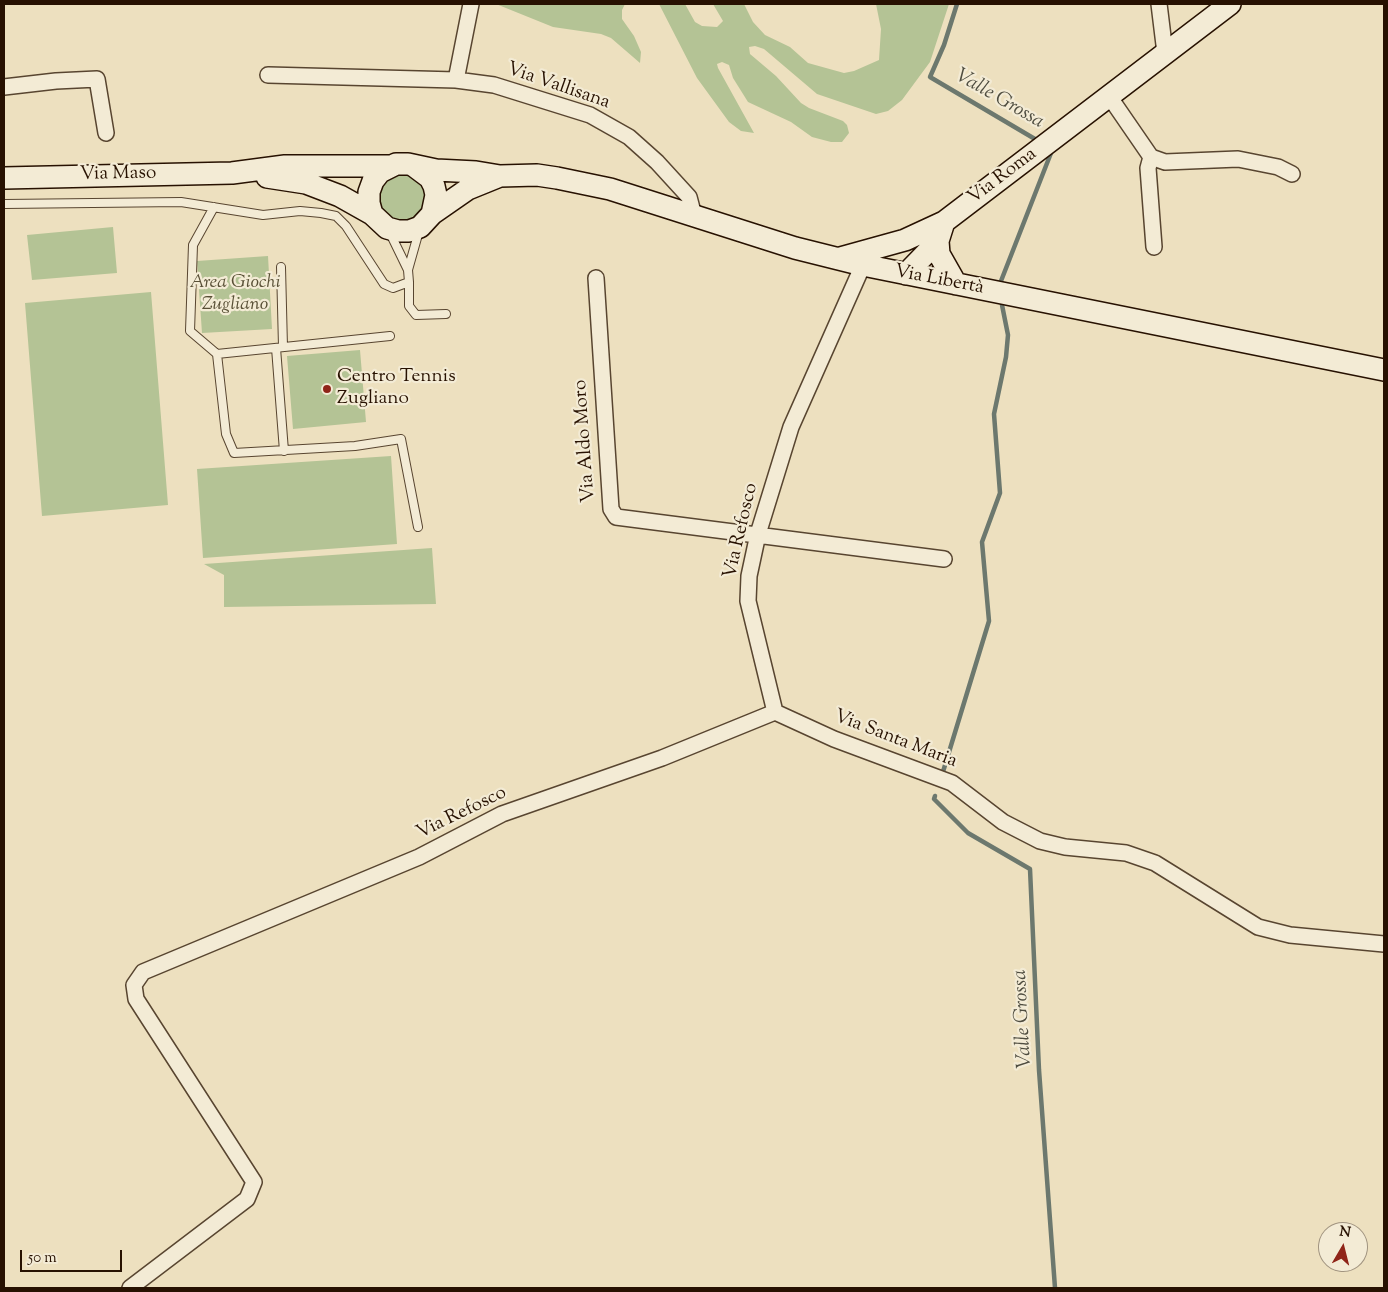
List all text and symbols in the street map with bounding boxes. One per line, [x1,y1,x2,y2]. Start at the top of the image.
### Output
street label: Via Vallisana [503,59,613,115]
water label: Valle Grossa [950,65,1048,135]
street label: Via Roma [964,144,1042,210]
street label: Via Maso [80,163,156,187]
street label: Via Libertà [892,261,986,301]
park label: Area Giochi Zugliano [189,273,281,317]
place label: Centro Tennis Zugliano [337,367,456,411]
street label: Via Aldo Moro [570,379,602,503]
marker: Centro Tennis Zugliano [321,383,333,395]
street label: Via Refosco [720,481,764,581]
street label: Via Santa Maria [830,706,960,774]
street label: Via Refosco [413,782,511,846]
water label: Valle Grossa [1009,969,1039,1069]
north arrow [1318,1222,1368,1272]
text: N [1338,1222,1352,1244]
scale bar [22,1240,125,1272]
text: 50 m [28,1248,57,1269]

